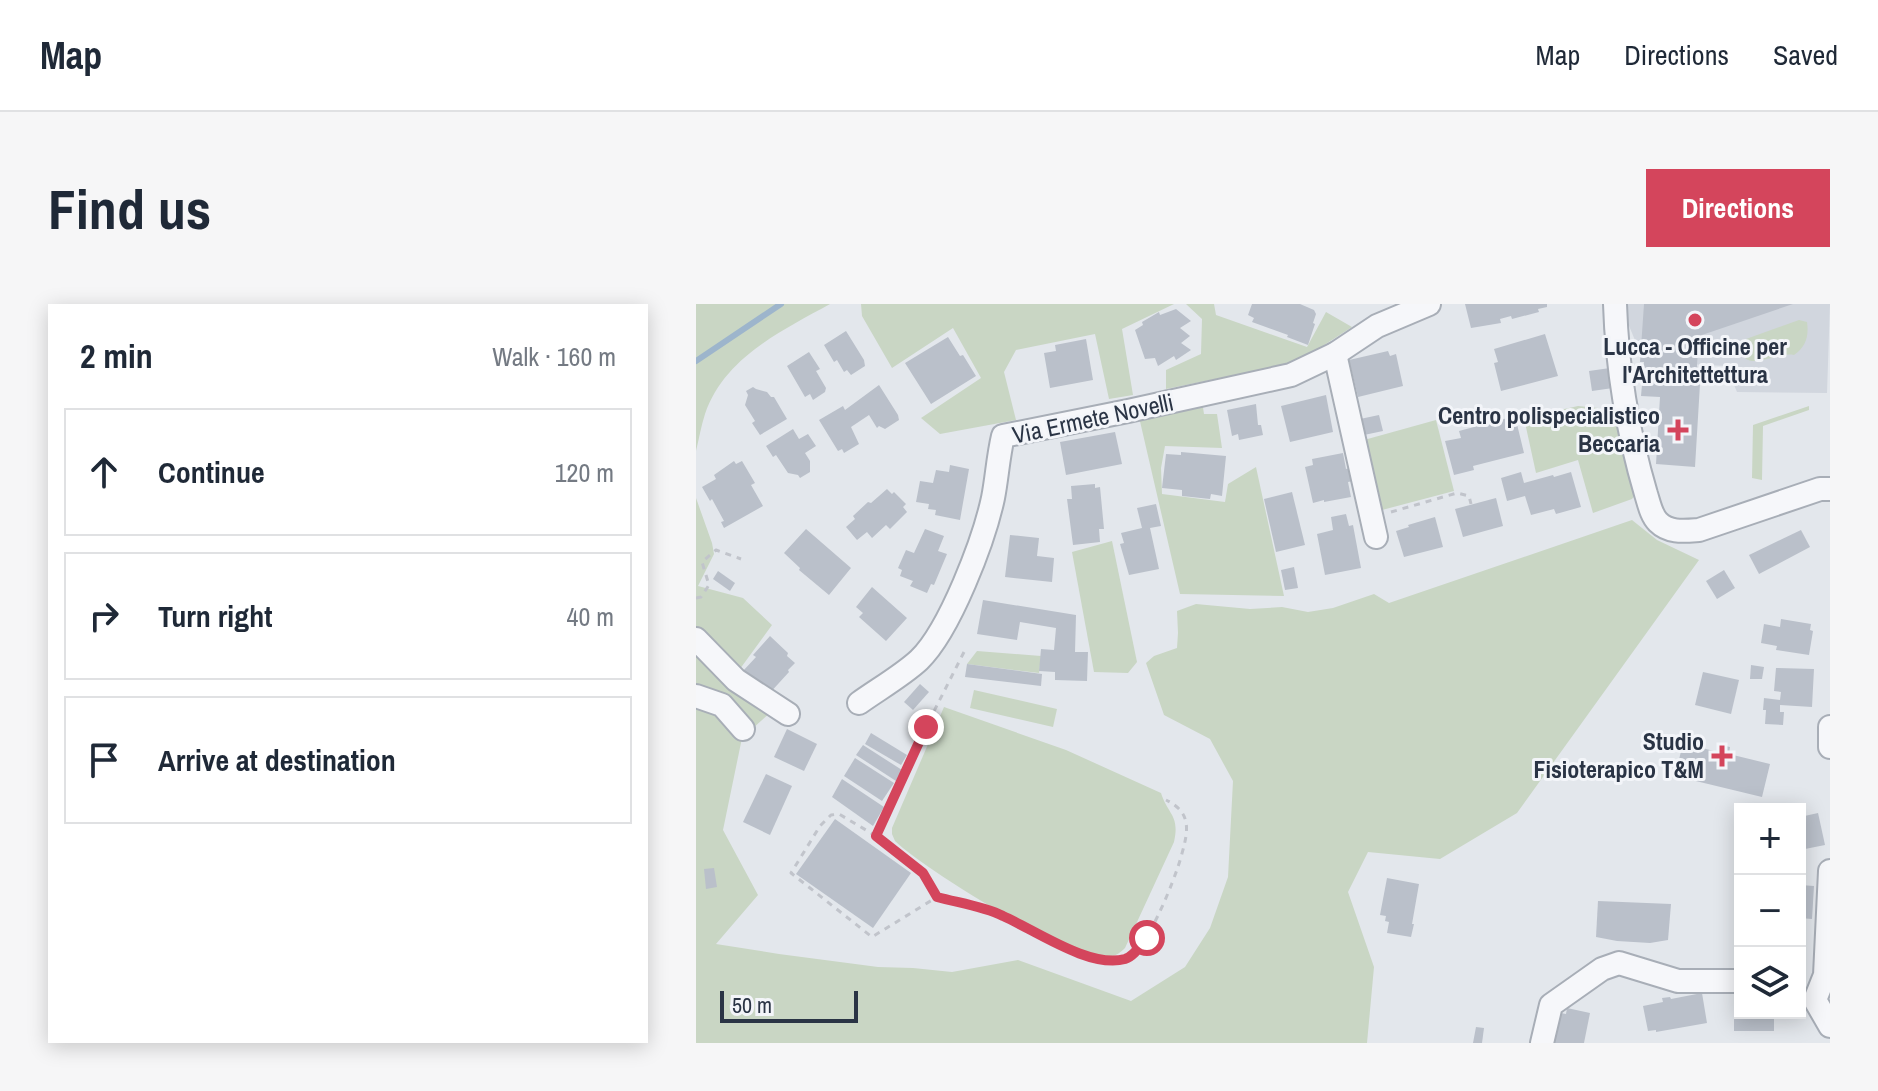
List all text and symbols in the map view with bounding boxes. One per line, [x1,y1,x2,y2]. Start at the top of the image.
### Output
text: Map [40,30,102,81]
text: Map [1536,36,1580,74]
text: Directions [1624,36,1729,74]
text: Saved [1773,36,1838,74]
button: Directions [1646,169,1830,247]
text: Find us [48,171,211,246]
marker: Lucca - Officine per l'Architettettura [1686,311,1704,329]
place label: Lucca - Officine per l'Architettettura [1603,330,1787,390]
text: 2 min [80,333,153,379]
text: Walk · 160 m [492,339,616,374]
street label: Via Ermete Novelli [1009,385,1176,451]
place label: Centro polispecialistico Beccaria [1438,399,1660,459]
marker: Centro polispecialistico Beccaria [1667,419,1689,441]
icon: ahead [82,450,126,494]
text: Continue [158,452,265,492]
text: 120 m [555,455,614,490]
icon: right [82,594,126,638]
text: Turn right [158,596,272,636]
text: 40 m [567,599,614,634]
route end [908,709,944,745]
place label: Studio Fisioterapico T&M [1533,725,1704,785]
icon: arrive [82,738,126,782]
text: Arrive at destination [158,740,396,780]
marker: Studio Fisioterapico T&M [1711,745,1733,767]
map controls [1734,803,1806,1019]
button: + [1734,803,1806,875]
button: − [1734,875,1806,947]
route start [1129,920,1165,956]
button: layers [1734,947,1806,1019]
scale bar [720,987,858,1023]
text: 50 m [732,990,772,1020]

